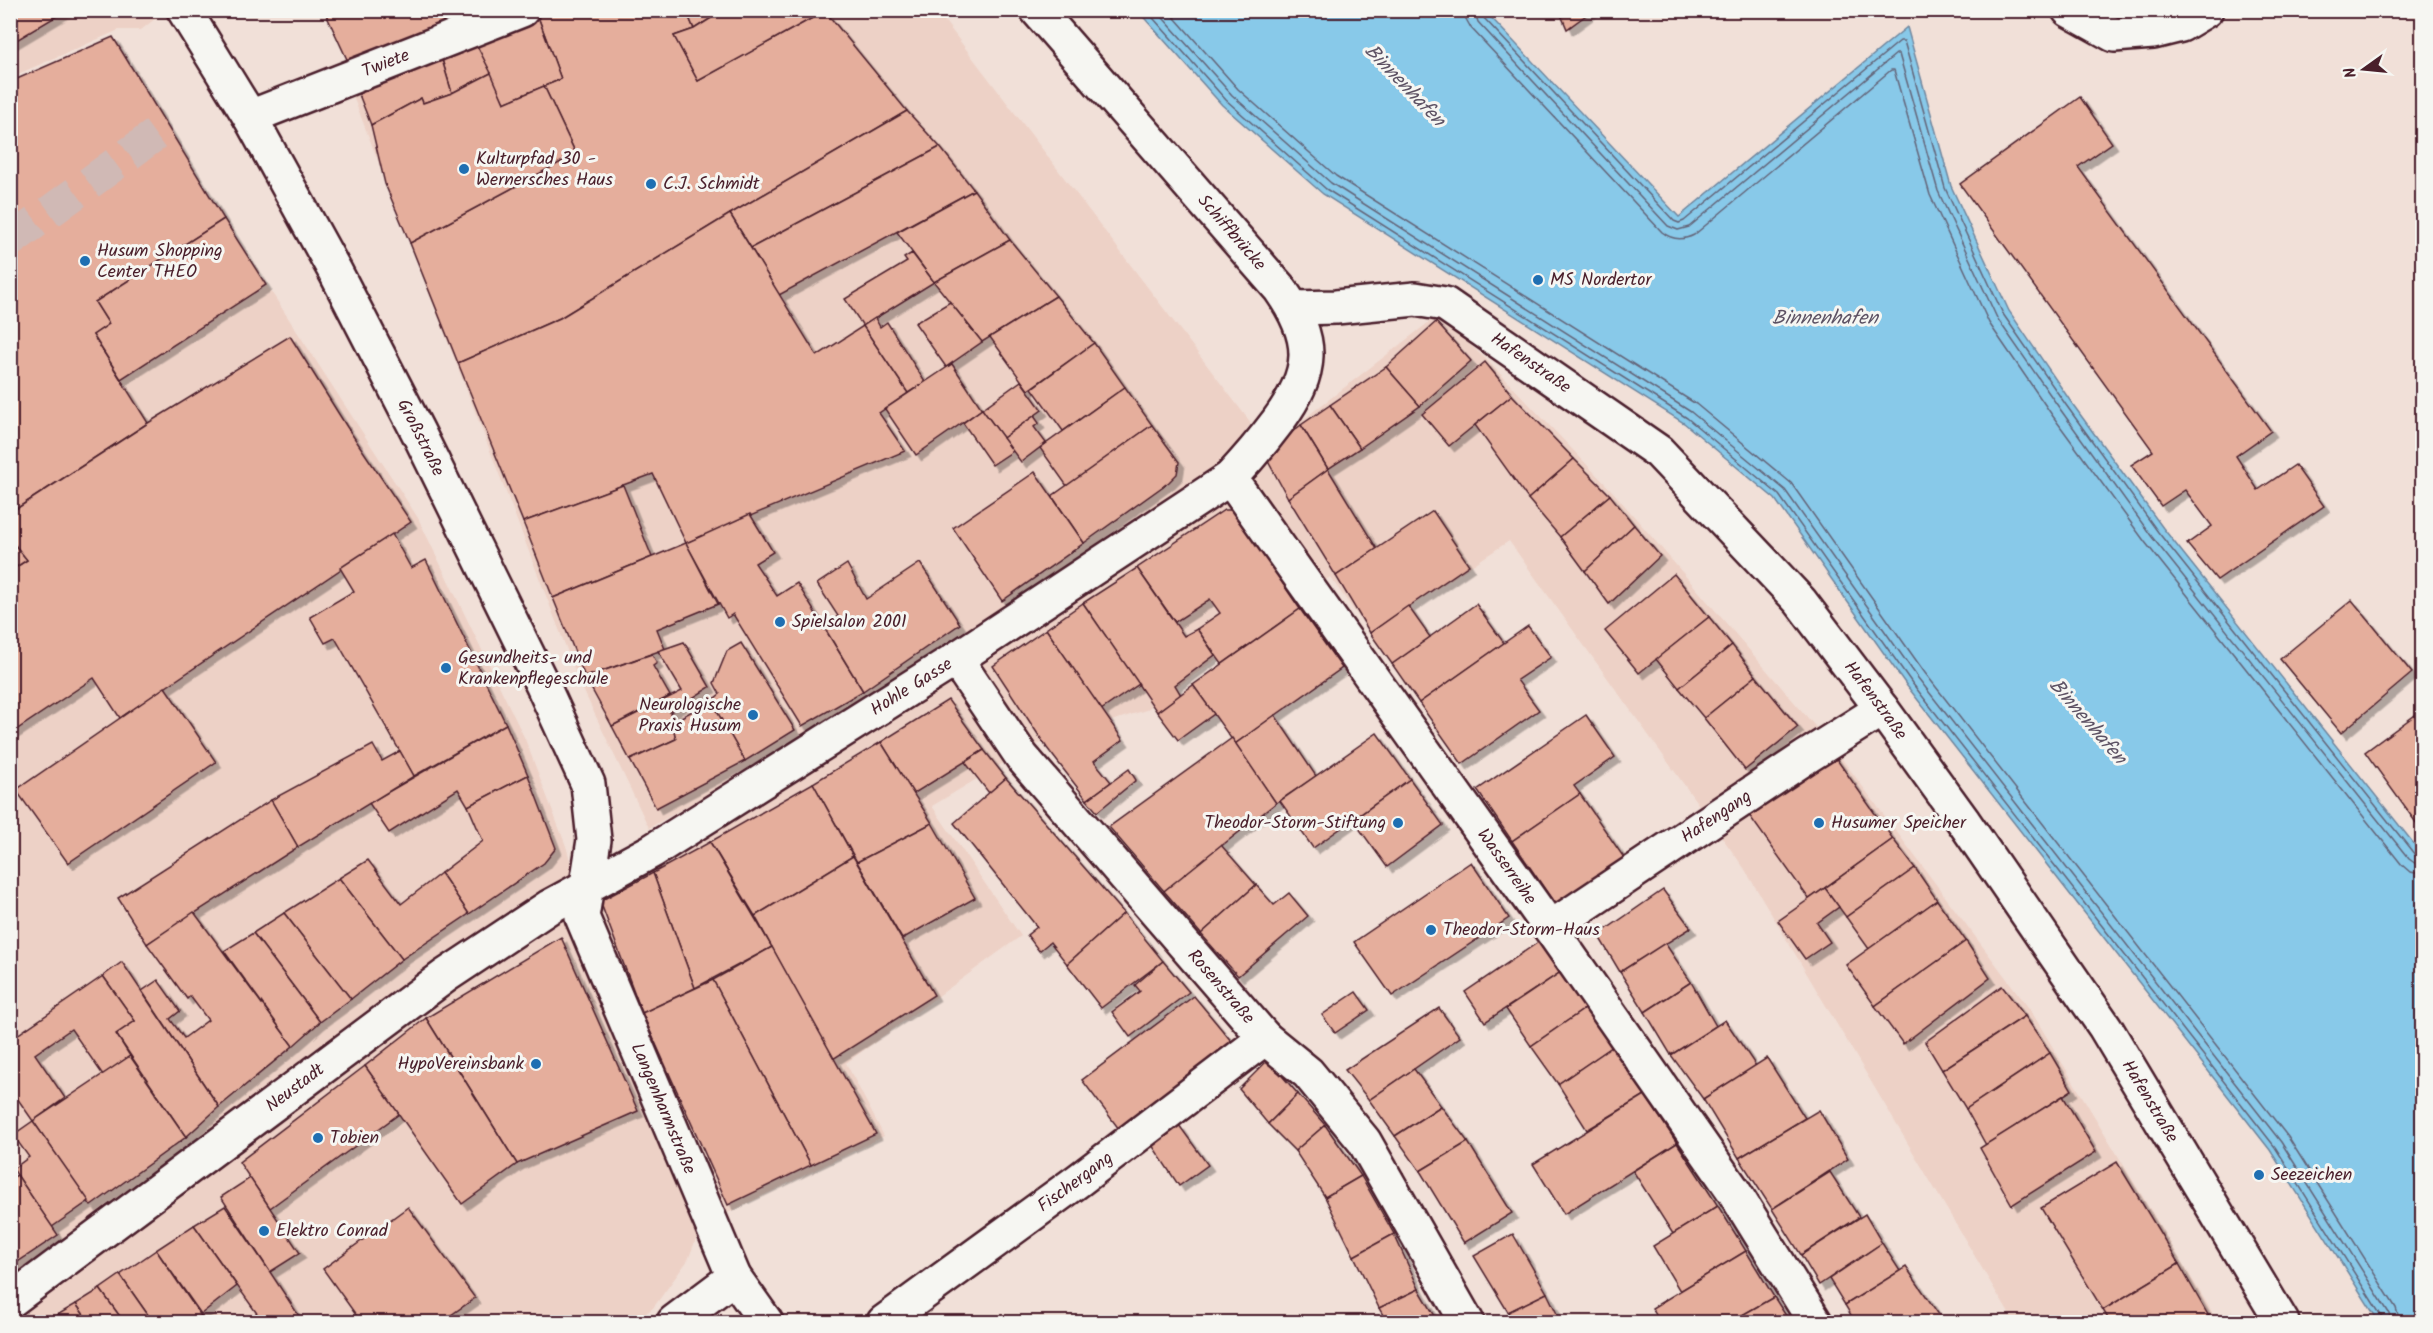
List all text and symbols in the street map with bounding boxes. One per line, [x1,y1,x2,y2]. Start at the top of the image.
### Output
water label: Binnenhafen [1356,37,1453,136]
north arrow [2334,39,2394,99]
street label: Twiete [358,41,414,86]
text: N [2338,64,2364,81]
place label: Kulturpfad 30 - Wernersches Haus [476,145,613,195]
marker: Kulturpfad 30 - Wernersches Haus [457,162,471,176]
place label: C.J. Schmidt [663,170,761,199]
marker: C.J. Schmidt [644,177,658,191]
street label: Schiffbrücke [1189,188,1273,278]
place label: Husum Shopping Center THEO [97,237,223,287]
marker: Husum Shopping Center THEO [78,254,92,268]
place label: MS Nordertor [1550,266,1652,295]
marker: MS Nordertor [1531,273,1545,287]
water label: Binnenhafen [1772,303,1879,335]
street label: Hafenstraße [1484,325,1577,402]
street label: Großstraße [389,394,452,481]
place label: Spielsalon 2001 [792,608,907,637]
marker: Spielsalon 2001 [773,615,787,629]
place label: Gesundheits- und Krankenpflegeschule [458,644,608,694]
street label: Hohle Gasse [865,650,958,724]
street label: Hafenstraße [1836,655,1915,746]
marker: Gesundheits- und Krankenpflegeschule [439,661,453,675]
water label: Binnenhafen [2040,672,2135,773]
place label: Neurologische Praxis Husum [639,691,741,741]
marker: Neurologische Praxis Husum [746,708,760,722]
street label: Hafengang [1675,783,1758,851]
place label: Theodor-Storm-Stiftung [1205,809,1386,838]
place label: Husumer Speicher [1831,809,1967,838]
marker: Theodor-Storm-Stiftung [1391,816,1405,830]
marker: Husumer Speicher [1812,816,1826,830]
street label: Wasserreihe [1469,822,1544,911]
place label: Theodor-Storm-Haus [1443,916,1600,945]
marker: Theodor-Storm-Haus [1424,923,1438,937]
street label: Rosenstraße [1180,943,1262,1031]
street label: Langenharmstraße [622,1038,704,1179]
place label: HypoVereinsbank [398,1050,525,1079]
street label: Hafenstraße [2113,1054,2186,1149]
street label: Neustadt [259,1055,332,1120]
marker: HypoVereinsbank [529,1057,543,1071]
place label: Tobien [330,1124,379,1153]
marker: Tobien [311,1131,325,1145]
street label: Fischergang [1031,1144,1120,1220]
place label: Seezeichen [2271,1161,2352,1190]
marker: Seezeichen [2252,1168,2266,1182]
place label: Elektro Conrad [276,1217,389,1246]
marker: Elektro Conrad [257,1224,271,1238]

